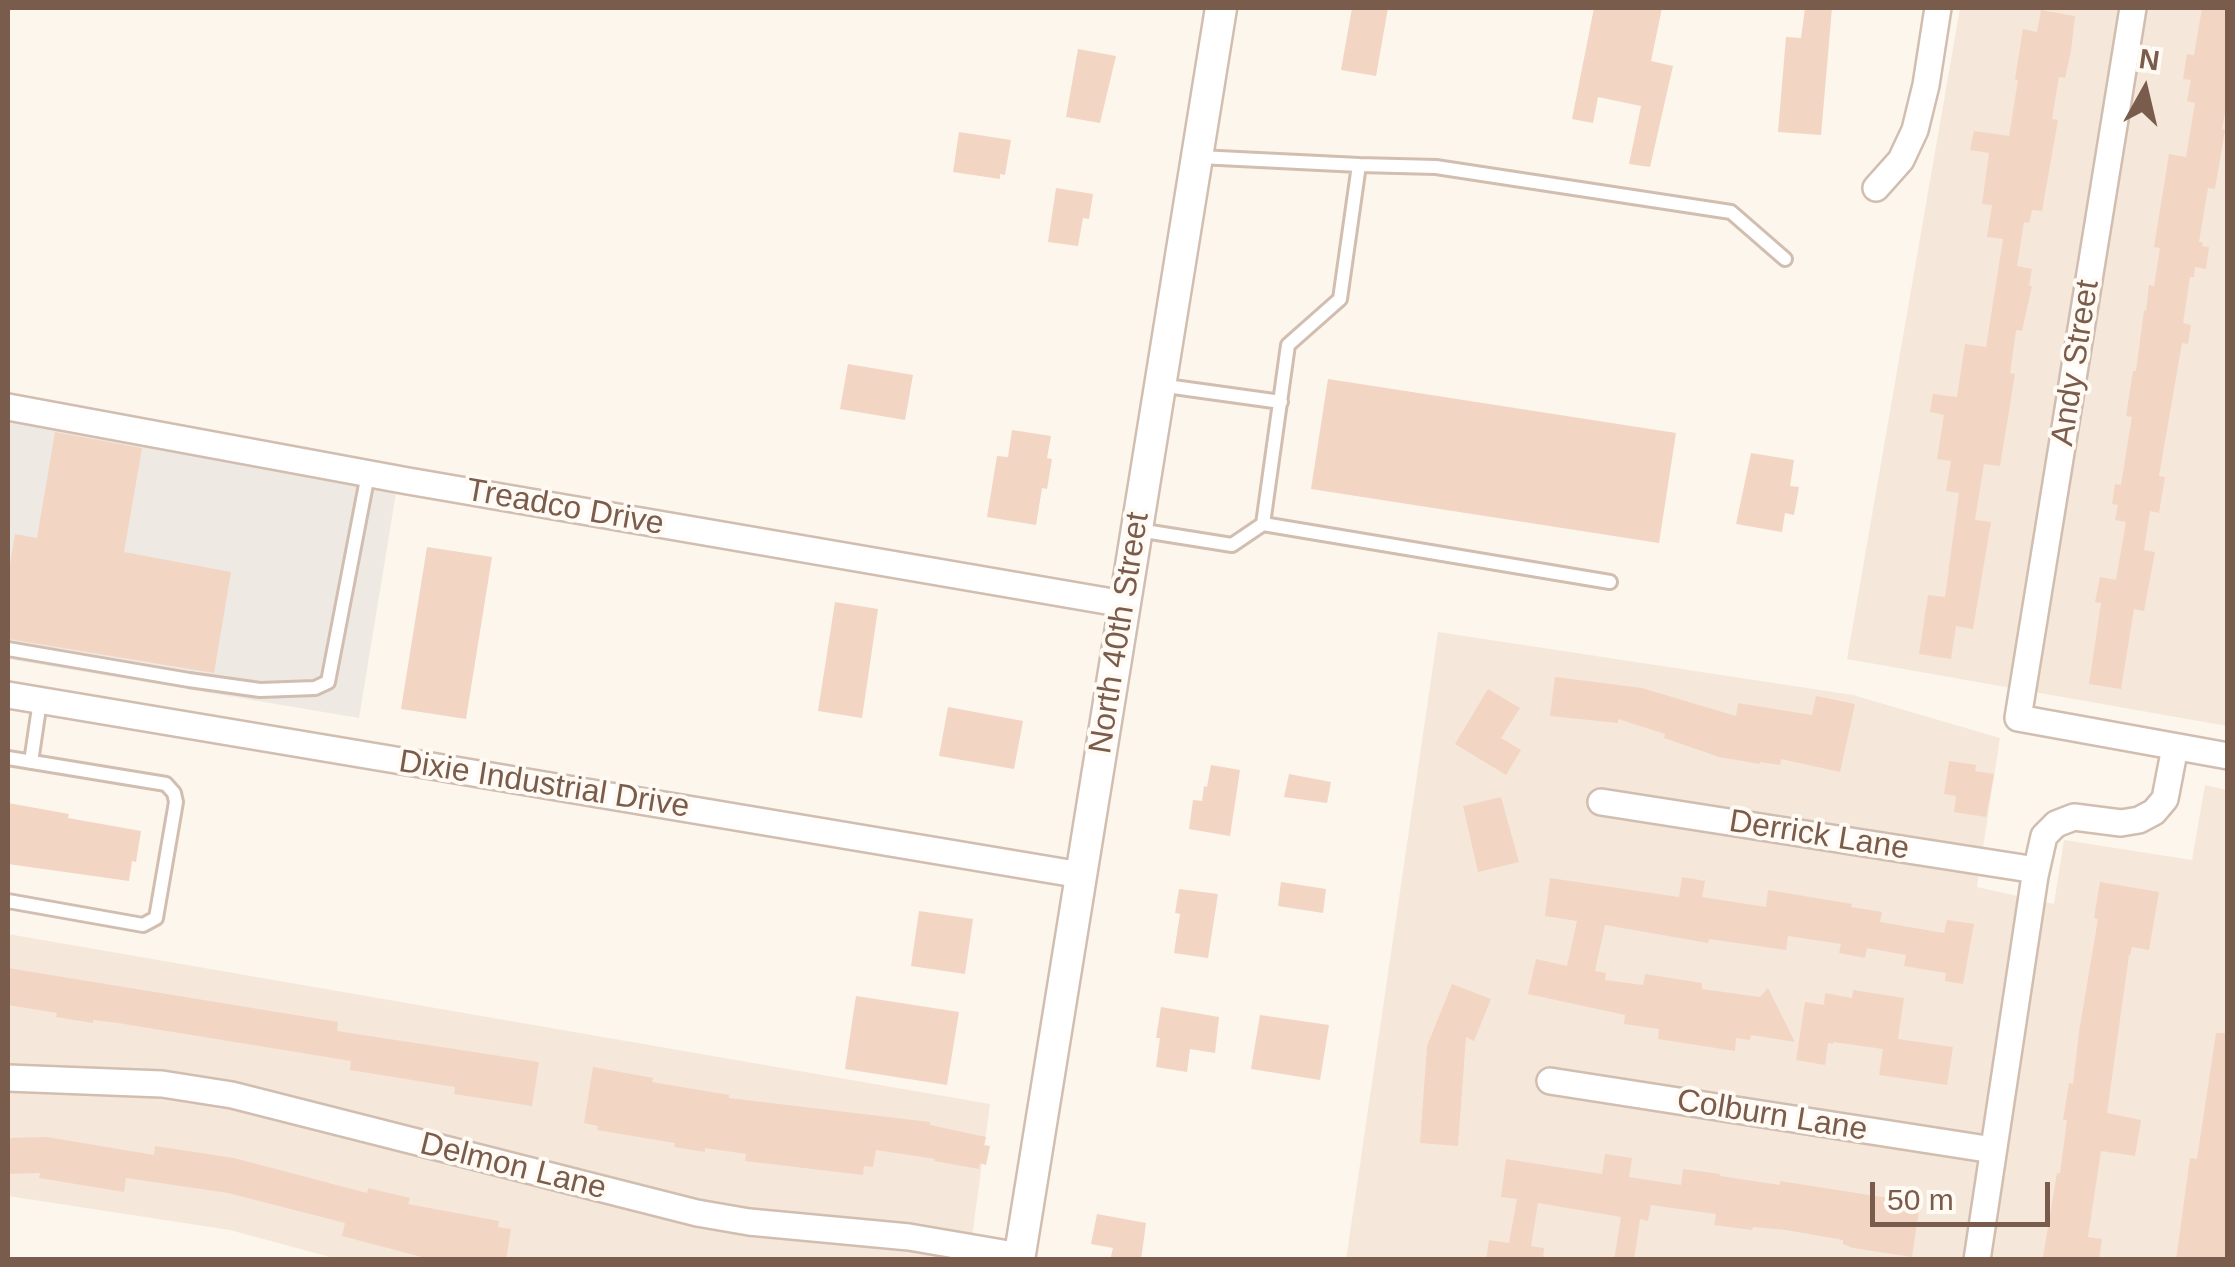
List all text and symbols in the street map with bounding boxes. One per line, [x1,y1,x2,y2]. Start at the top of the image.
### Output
north arrow [2095,40,2195,140]
text: N [2137,43,2161,77]
street label: Andy Street [2044,277,2108,449]
street label: Treadco Drive [463,472,667,544]
street label: North 40th Street [1082,510,1158,756]
street label: Dixie Industrial Drive [396,743,692,827]
street label: Derrick Lane [1726,803,1912,869]
street label: Colburn Lane [1674,1082,1870,1150]
street label: Delmon Lane [416,1125,610,1209]
scale bar [1875,1162,2055,1224]
text: 50 m [1887,1183,1954,1216]

